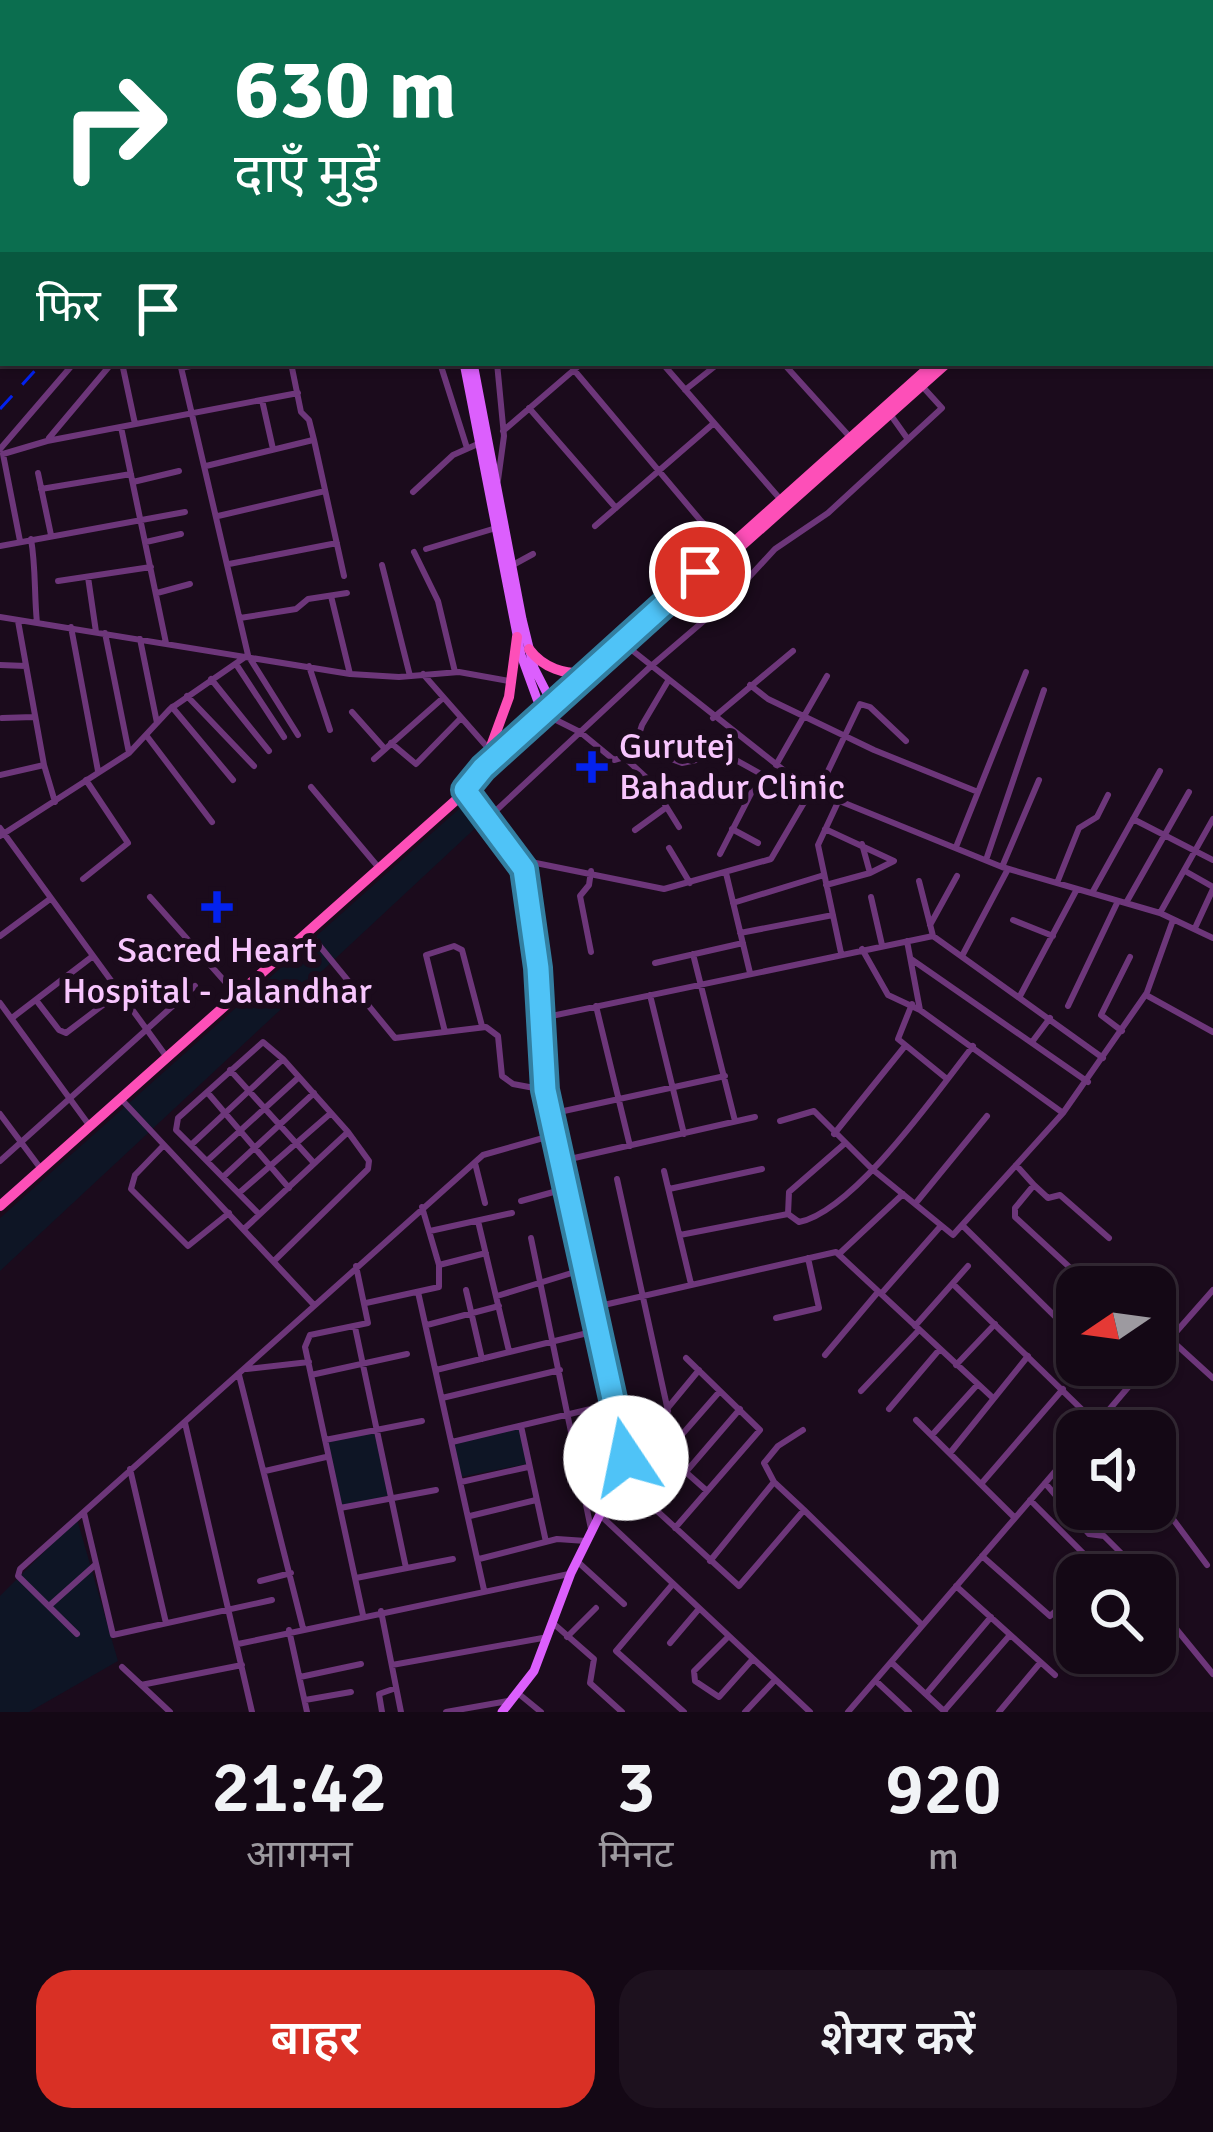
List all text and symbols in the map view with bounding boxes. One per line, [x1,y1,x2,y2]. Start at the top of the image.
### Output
text: 630 m [234,38,456,142]
icon: right [36,48,192,204]
text: दाएँ मुड़ें [234,141,380,208]
icon: arrive [125,276,191,342]
text: फिर [36,279,101,334]
pin [649,521,751,623]
icon: arrive [667,539,733,605]
place label: Gurutej Bahadur Clinic [619,724,845,810]
marker: Gurutej Bahadur Clinic [576,751,608,783]
marker: Sacred Heart Hospital - Jalandhar [201,891,233,923]
place label: Sacred Heart Hospital - Jalandhar [62,928,372,1014]
north arrow [1056,1266,1176,1386]
map controls [1056,1266,1176,1674]
position arrow [563,1395,689,1521]
button: sound [1056,1410,1176,1530]
button: search [1056,1554,1176,1674]
text: 21:42 [211,1743,387,1832]
text: 3 [617,1743,656,1832]
text: 920 [885,1745,1002,1834]
text: आगमन [246,1830,353,1878]
text: मिनट [599,1830,673,1878]
text: m [928,1832,959,1880]
button: बाहर [36,1970,595,2108]
button: शेयर करें [619,1970,1177,2108]

